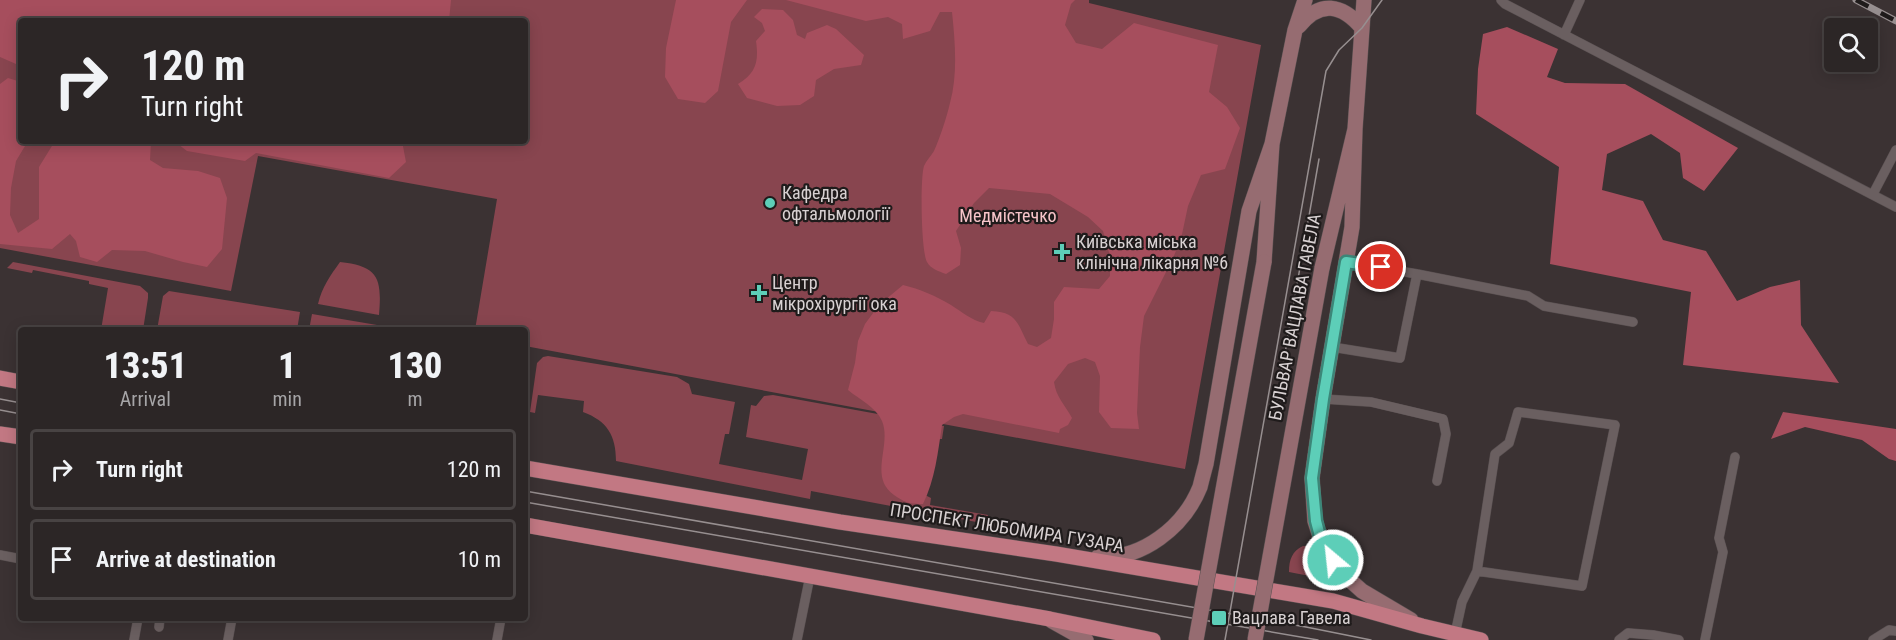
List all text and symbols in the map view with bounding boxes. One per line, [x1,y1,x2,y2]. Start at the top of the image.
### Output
map controls [1824,18,1878,72]
button: search [1824,18,1878,72]
text: 120 m [141,41,246,90]
icon: right [42,42,120,120]
text: Turn right [141,91,243,123]
place label: Кафедра офтальмології [782,182,890,224]
marker: Кафедра офтальмології [763,196,777,210]
park label: Медмістечко [959,205,1057,226]
street label: БУЛЬВАР ВАЦЛАВА ГАВЕЛА [1264,211,1325,422]
place label: Київська міська клінічна лікарня №6 [1076,231,1228,273]
pin [1355,241,1406,292]
marker: Київська міська клінічна лікарня №6 [1053,243,1071,261]
icon: arrive [1364,250,1397,283]
place label: Центр мікрохірургії ока [772,272,897,314]
marker: Центр мікрохірургії ока [750,284,768,302]
text: 13:51 [104,345,187,387]
text: 1 [278,345,296,387]
text: 130 [387,345,442,387]
text: Arrival [120,387,171,411]
text: min [273,387,302,411]
text: m [407,387,422,411]
icon: right [45,453,78,486]
text: Turn right [96,457,183,482]
text: 120 m [447,457,501,482]
street label: ПРОСПЕКТ ЛЮБОМИРА ГУЗАРА [889,499,1126,556]
position arrow [1301,528,1365,592]
icon: arrive [45,543,78,576]
text: Arrive at destination [96,547,276,572]
text: 10 m [458,547,501,572]
place label: Вацлава Гавела [1232,607,1351,628]
marker: Вацлава Гавела [1210,609,1228,627]

